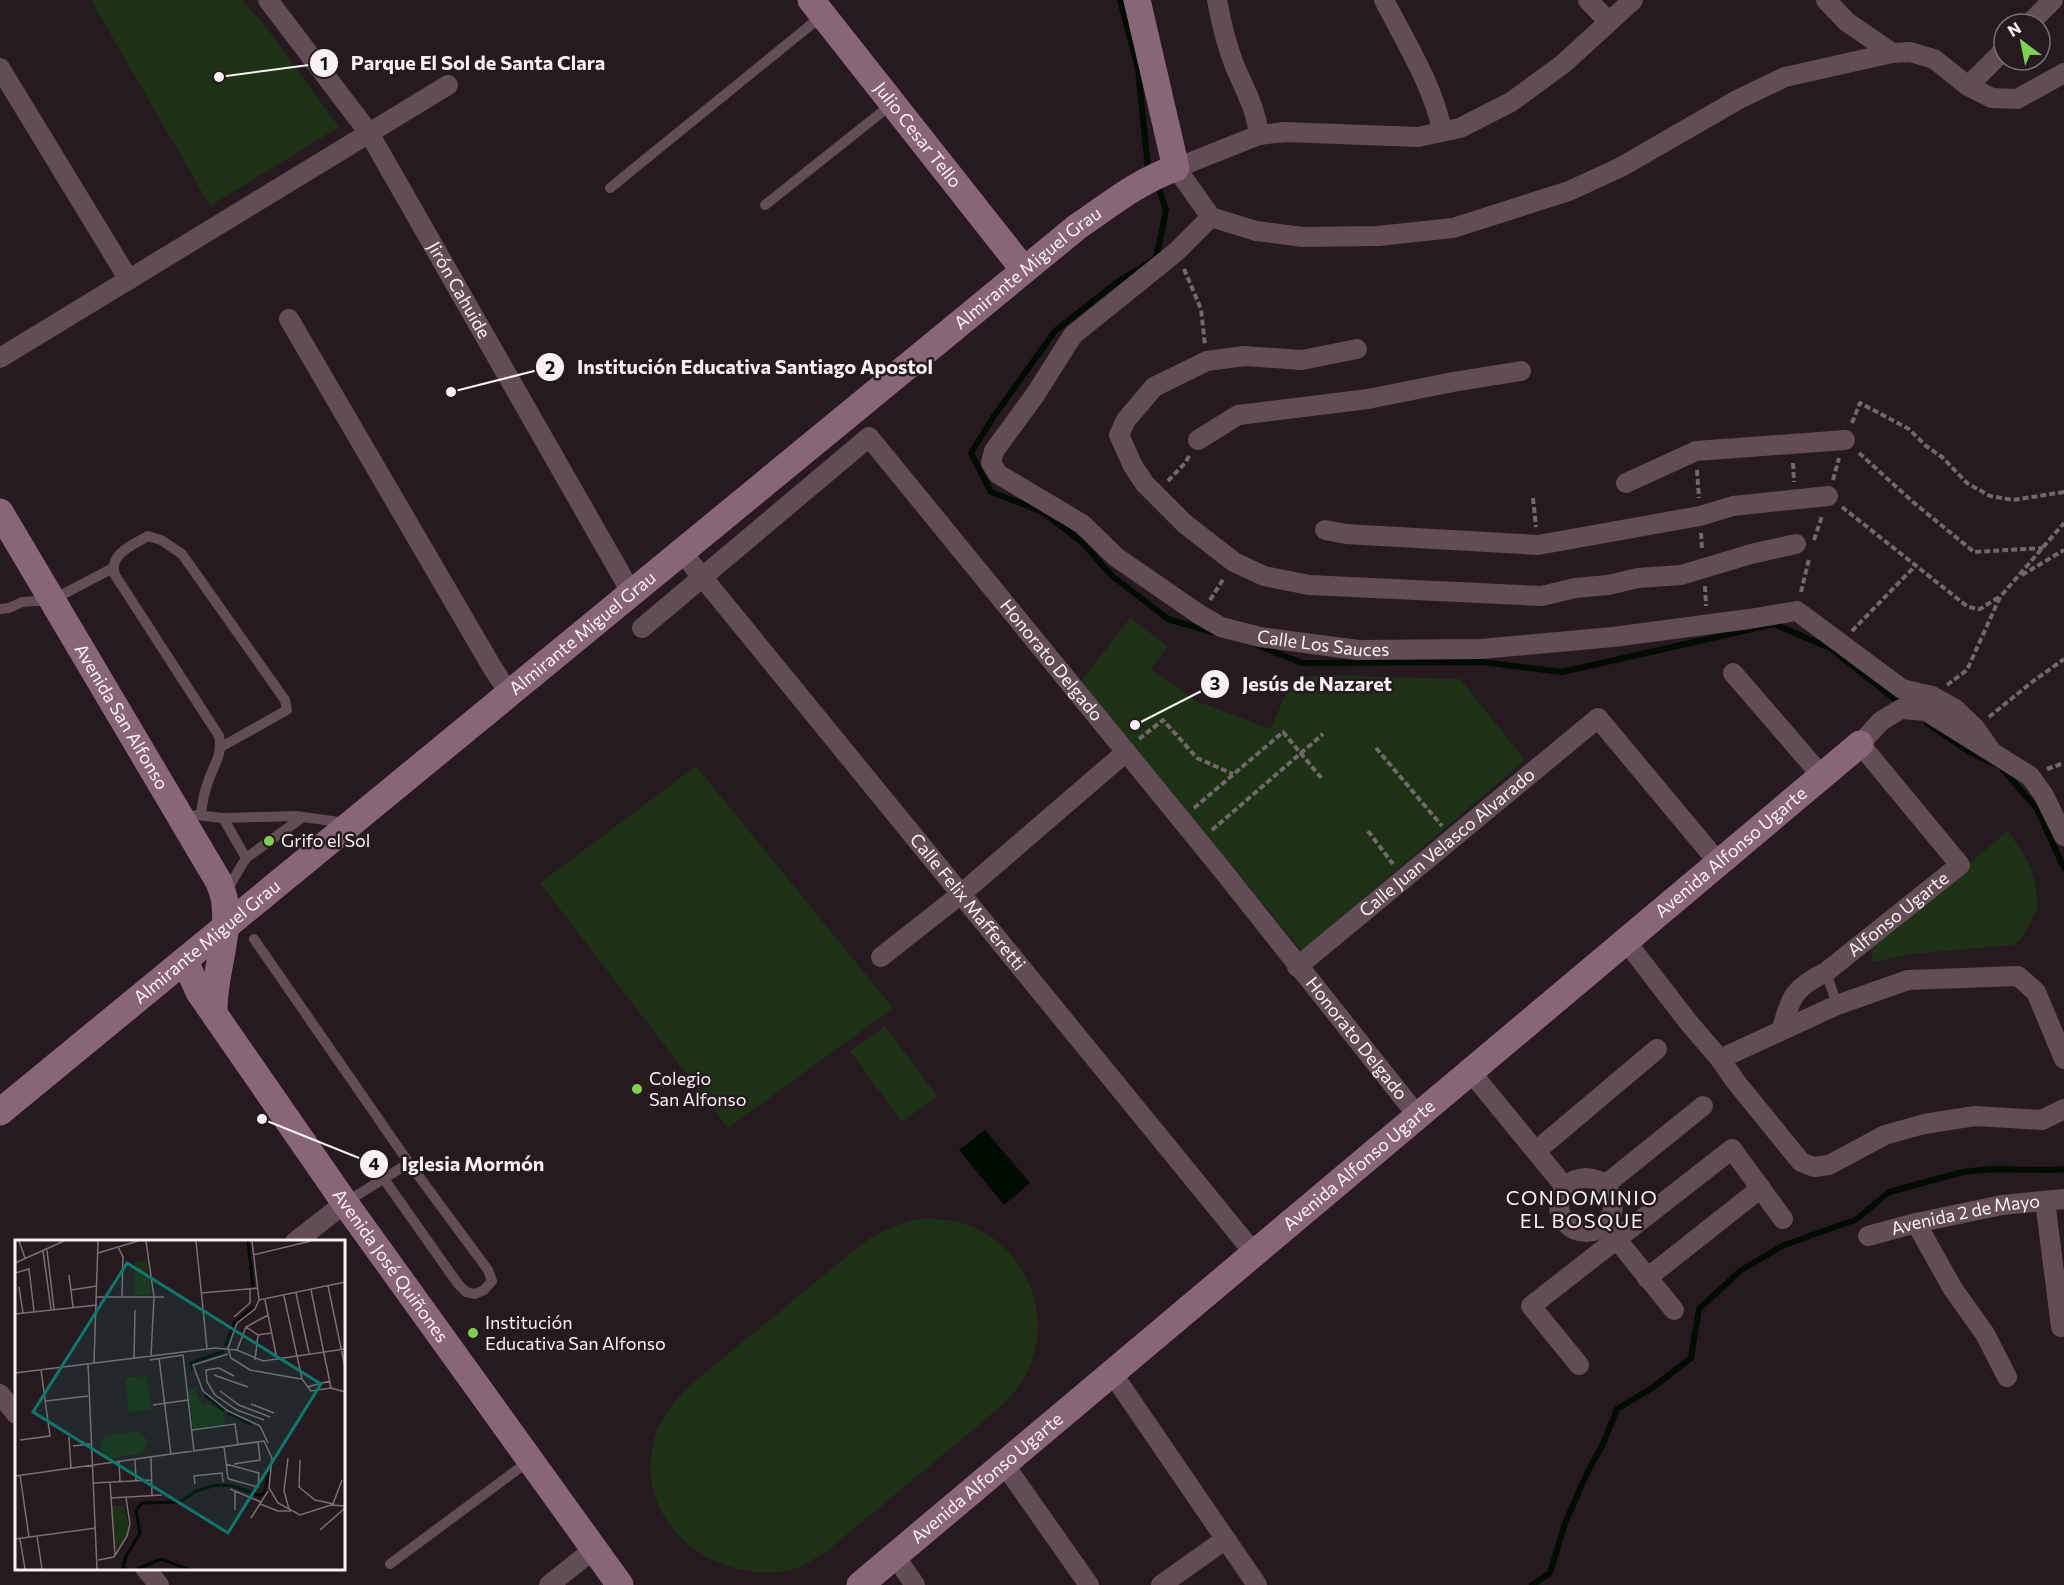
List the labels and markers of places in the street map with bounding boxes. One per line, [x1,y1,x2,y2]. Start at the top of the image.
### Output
callout: Parque El Sol de Santa Clara [309,44,618,82]
callout: Institución Educativa Santiago Apostol [535,348,945,386]
callout: Jesús de Nazaret [1200,665,1405,703]
place label: Grifo el Sol [281,829,370,851]
marker: Grifo el Sol [262,834,276,848]
place label: Colegio San Alfonso [649,1067,746,1110]
marker: Colegio San Alfonso [630,1082,644,1096]
callout: Iglesia Mormón [359,1145,556,1183]
place label: Institución Educativa San Alfonso [485,1311,666,1354]
marker: Institución Educativa San Alfonso [466,1326,480,1340]

